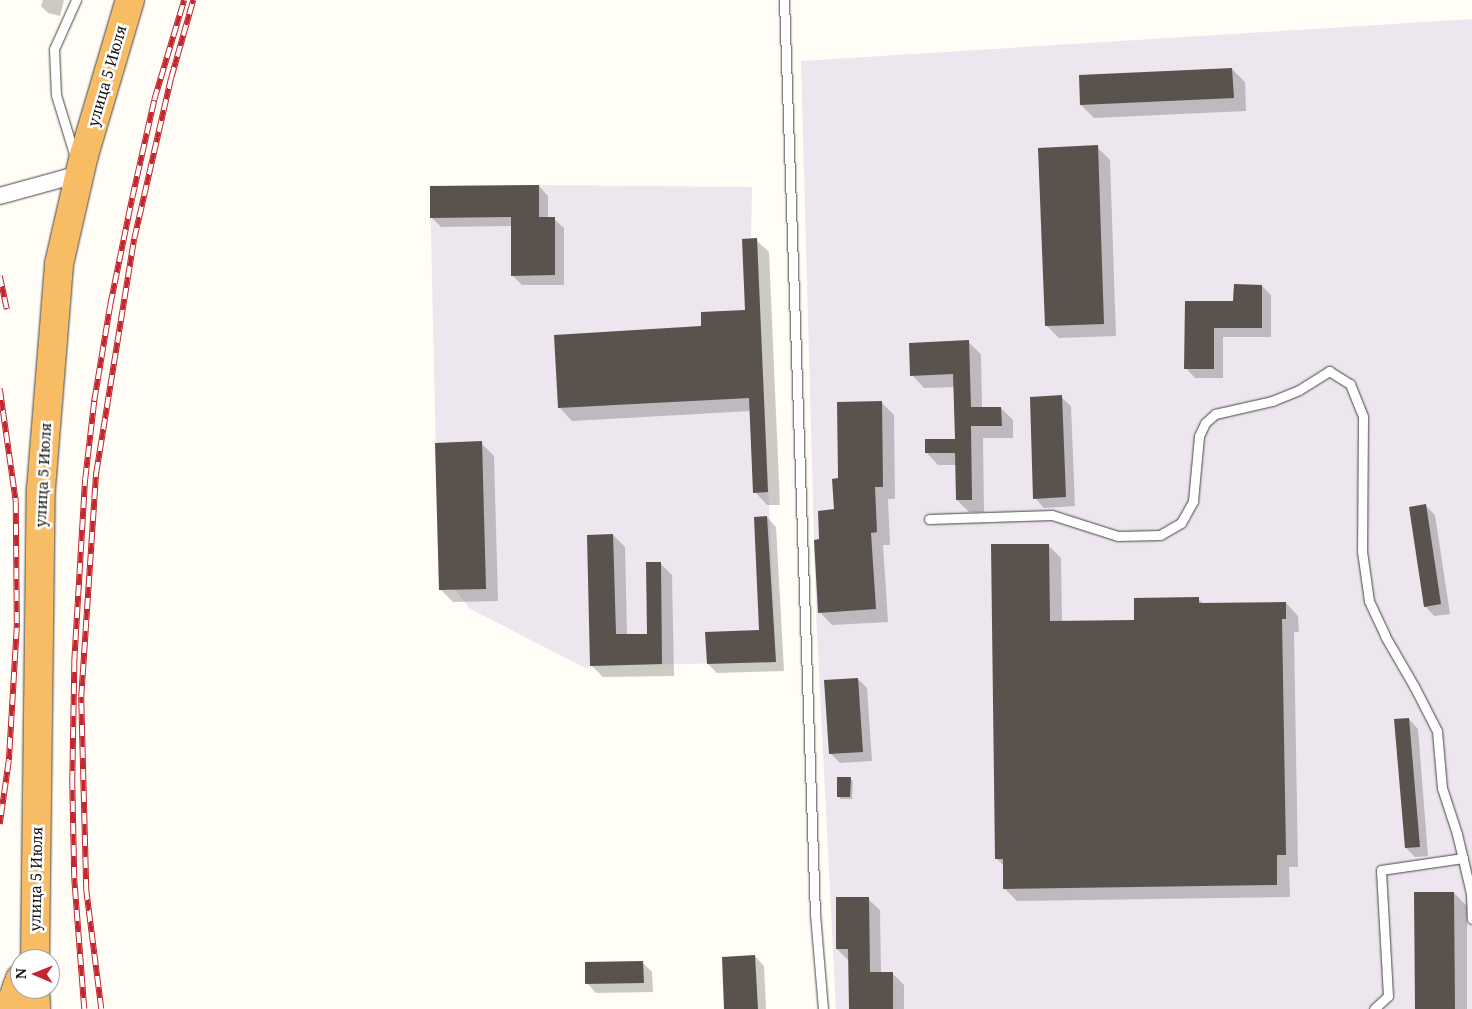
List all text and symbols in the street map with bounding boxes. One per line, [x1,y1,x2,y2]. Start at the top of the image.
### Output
street label: улица 5 Июля [84,23,130,129]
street label: улица 5 Июля [31,422,55,528]
street label: улица 5 Июля [26,826,46,932]
north arrow [10,949,60,999]
text: N [11,968,30,979]

